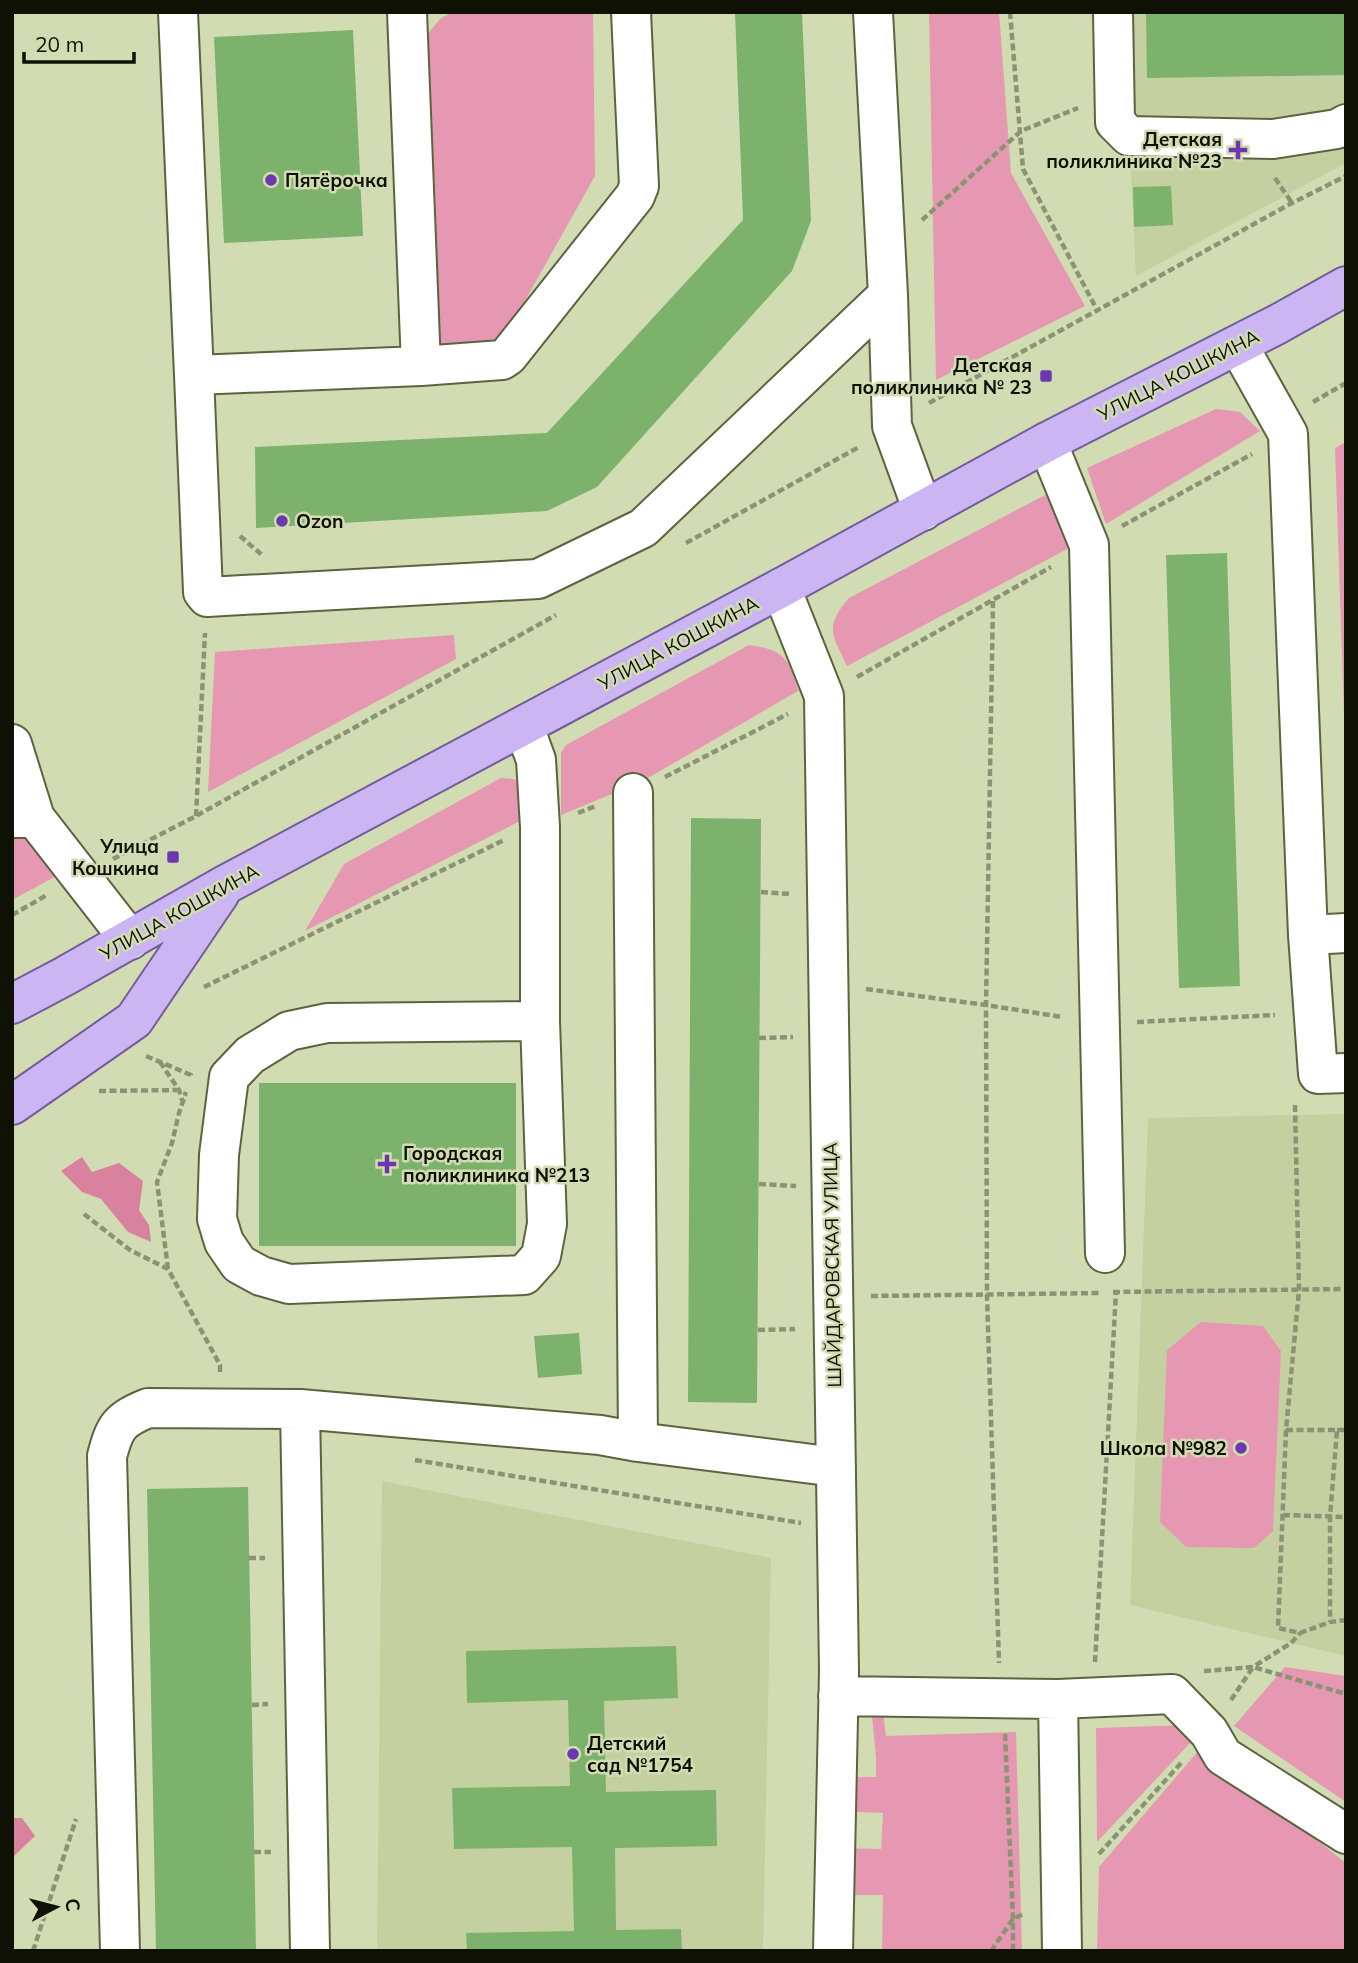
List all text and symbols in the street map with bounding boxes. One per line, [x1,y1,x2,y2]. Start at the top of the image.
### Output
scale bar [24,21,135,65]
text: 20 m [35,31,84,57]
place label: Детская поликлиника №23 [1046,127,1222,173]
marker: Детская поликлиника №23 [1228,140,1248,160]
place label: Пятёрочка [285,168,388,192]
marker: Пятёрочка [263,172,279,188]
street label: УЛИЦА КОШКИНА [1092,324,1263,427]
place label: Детская поликлиника № 23 [851,353,1032,399]
marker: Детская поликлиника № 23 [1038,368,1054,384]
place label: Ozon [296,509,343,533]
marker: Ozon [274,513,290,529]
street label: УЛИЦА КОШКИНА [593,591,762,696]
place label: Улица Кошкина [72,834,159,880]
marker: Улица Кошкина [165,849,181,865]
street label: УЛИЦА КОШКИНА [94,858,263,966]
place label: Городская поликлиника №213 [403,1141,590,1187]
street label: ШАЙДАРОВСКАЯ УЛИЦА [818,1142,846,1388]
marker: Городская поликлиника №213 [377,1154,397,1174]
place label: Школа №982 [1100,1436,1227,1460]
marker: Школа №982 [1233,1440,1249,1456]
place label: Детский сад №1754 [587,1731,694,1777]
marker: Детский сад №1754 [565,1746,581,1762]
north arrow [21,1872,91,1942]
text: С [60,1897,86,1913]

